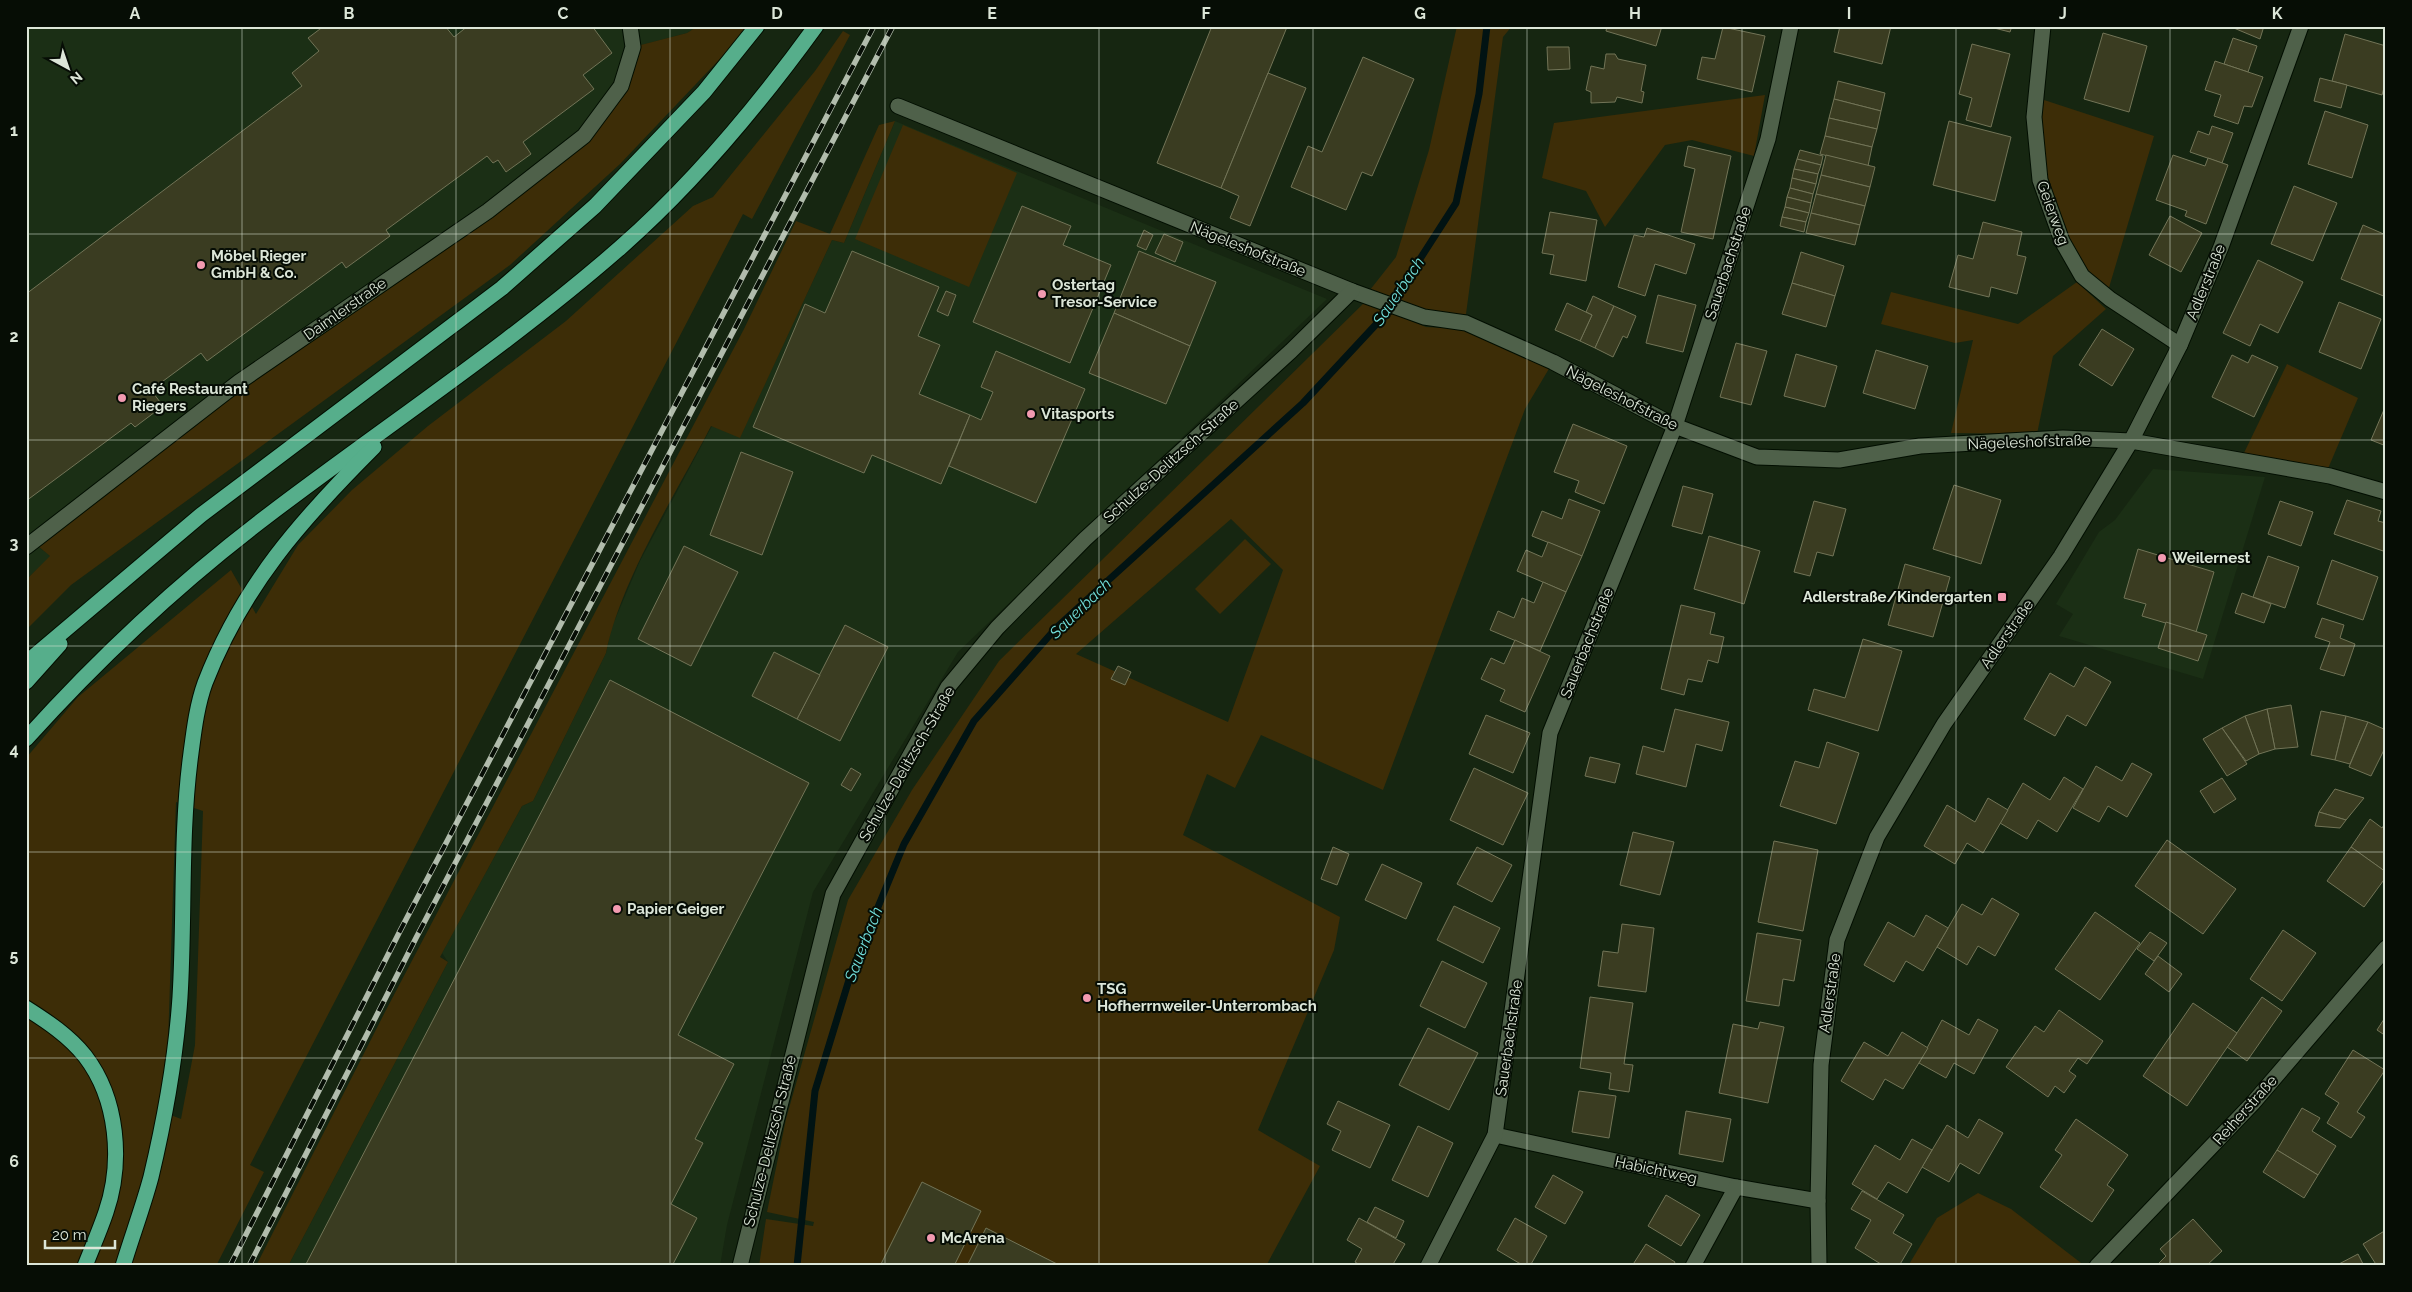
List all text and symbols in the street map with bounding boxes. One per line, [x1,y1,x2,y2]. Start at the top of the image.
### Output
text: A [130,4,141,23]
text: B [344,4,355,23]
text: C [558,4,569,23]
text: D [771,4,783,23]
text: E [987,4,997,23]
text: F [1201,4,1211,23]
text: G [1414,4,1426,23]
text: H [1629,4,1641,23]
text: I [1847,4,1851,23]
text: J [2059,4,2067,23]
text: K [2272,4,2283,23]
north arrow [42,42,92,92]
text: N [67,68,86,88]
text: 1 [10,121,18,140]
street label: Geierweg [2033,178,2073,248]
street label: Sauerbachstraße [1701,204,1755,322]
street label: Nägeleshofstraße [1188,218,1309,280]
street label: Adlerstraße [2183,241,2229,323]
place label: Möbel Rieger GmbH & Co. [211,247,307,282]
water label: Sauerbach [1368,253,1428,330]
marker: Möbel Rieger GmbH & Co. [195,259,207,271]
street label: Daimlerstraße [300,274,390,344]
place label: Ostertag Tresor-Service [1052,276,1157,311]
marker: Ostertag Tresor-Service [1036,288,1048,300]
text: 2 [9,327,19,346]
street label: Nägeleshofstraße [1563,362,1681,434]
place label: Café Restaurant Riegers [132,380,248,415]
marker: Café Restaurant Riegers [116,392,128,404]
street label: Schulze-Delitzsch-Straße [1100,395,1242,526]
place label: Vitasports [1041,405,1114,423]
marker: Vitasports [1025,408,1037,420]
street label: Nägeleshofstraße [1967,431,2091,453]
text: 3 [10,534,19,553]
place label: Weilernest [2172,549,2251,567]
marker: Weilernest [2156,552,2168,564]
water label: Sauerbach [1045,574,1115,643]
street label: Sauerbachstraße [1557,585,1617,701]
place label: Adlerstraße/Kindergarten [1803,588,1992,606]
marker: Adlerstraße/Kindergarten [1996,591,2008,603]
street label: Adlerstraße [1977,596,2037,672]
street label: Schulze-Delitzsch-Straße [855,683,959,845]
text: 4 [9,740,19,759]
place label: Papier Geiger [627,900,724,918]
marker: Papier Geiger [611,903,623,915]
water label: Sauerbach [840,904,886,985]
text: 5 [10,946,19,965]
street label: Adlerstraße [1816,952,1845,1034]
street label: Sauerbachstraße [1492,978,1526,1097]
place label: TSG Hofherrnweiler-Unterrombach [1097,980,1317,1015]
marker: TSG Hofherrnweiler-Unterrombach [1081,992,1093,1004]
street label: Schulze-Delitzsch-Straße [740,1053,800,1228]
street label: Reiherstraße [2209,1071,2281,1148]
text: 6 [9,1152,19,1171]
street label: Habichtweg [1613,1153,1699,1187]
scale bar [45,1217,115,1249]
text: 20 m [52,1226,87,1244]
place label: McArena [941,1229,1005,1247]
marker: McArena [925,1232,937,1244]

